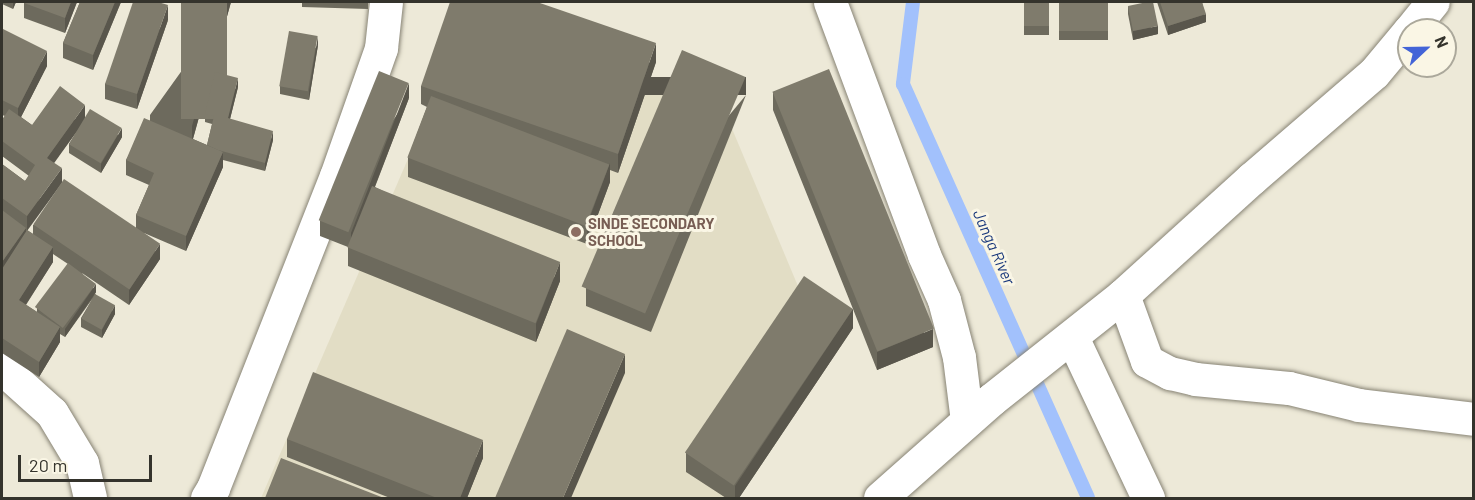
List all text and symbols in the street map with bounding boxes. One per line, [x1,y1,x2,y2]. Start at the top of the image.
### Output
north arrow [1397,18,1457,78]
text: N [1431,33,1453,50]
water label: Janga River [969,206,1019,288]
place label: SINDE SECONDARY SCHOOL [588,214,715,249]
marker: SINDE SECONDARY SCHOOL [569,225,583,239]
scale bar [21,443,154,481]
text: 20 m [29,454,67,476]

